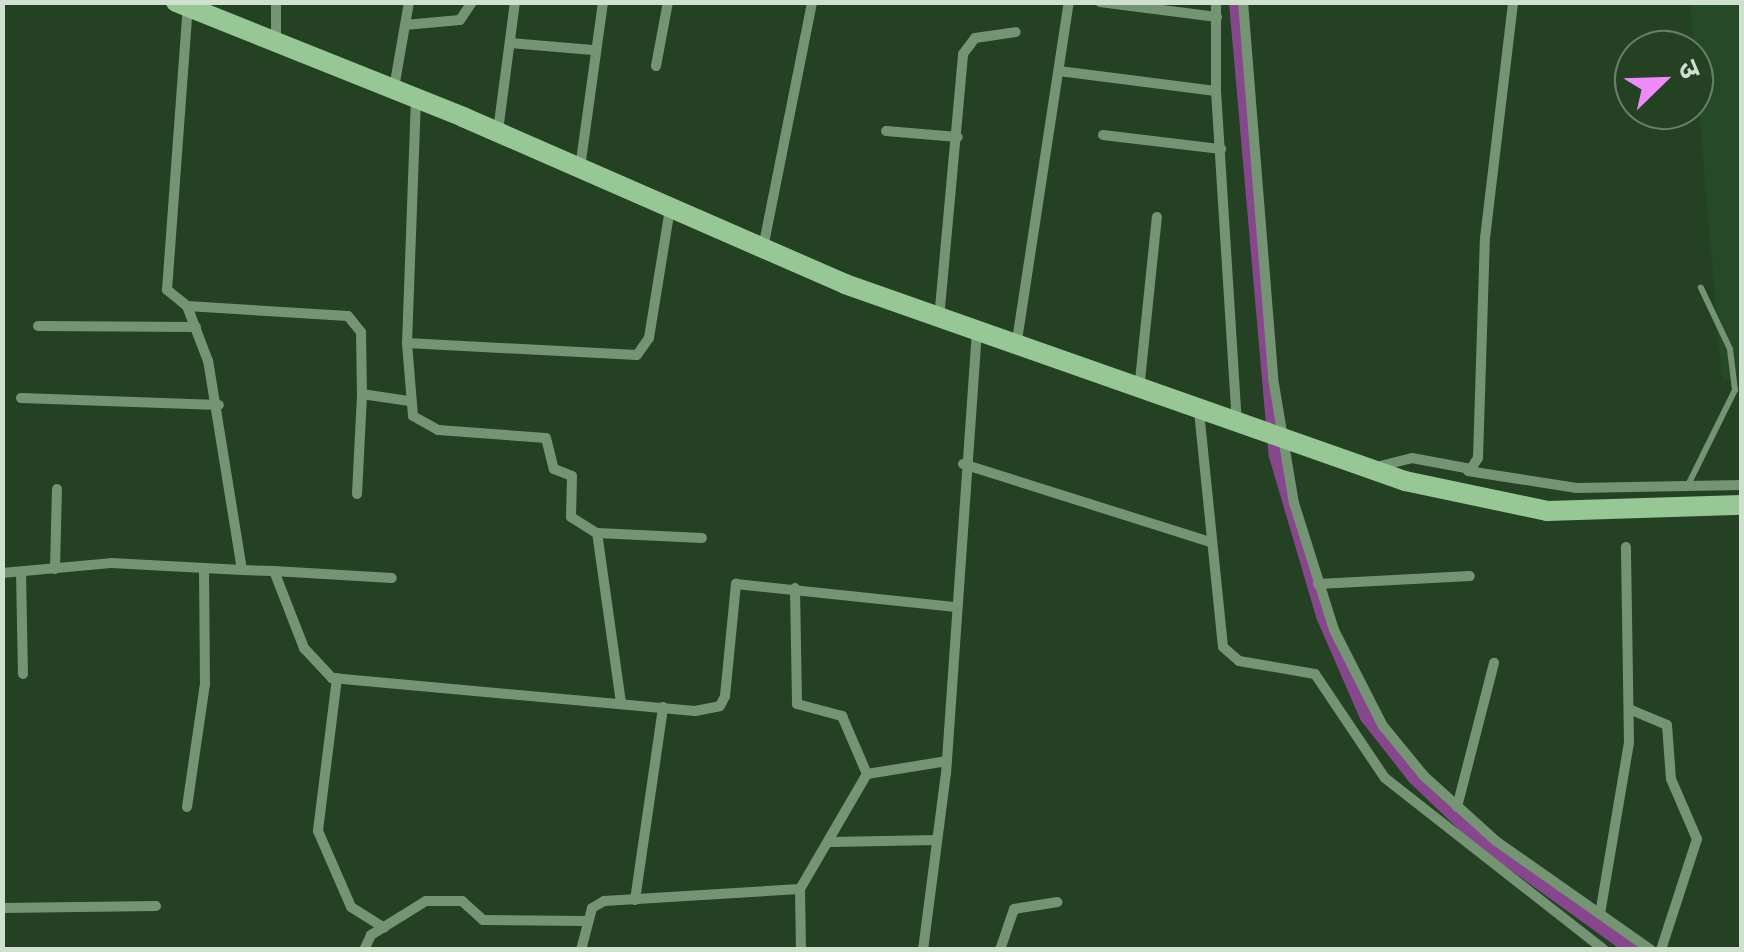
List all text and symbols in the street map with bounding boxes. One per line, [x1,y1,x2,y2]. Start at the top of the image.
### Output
north arrow [1614,30,1714,130]
text: उ [1672,55,1709,83]

